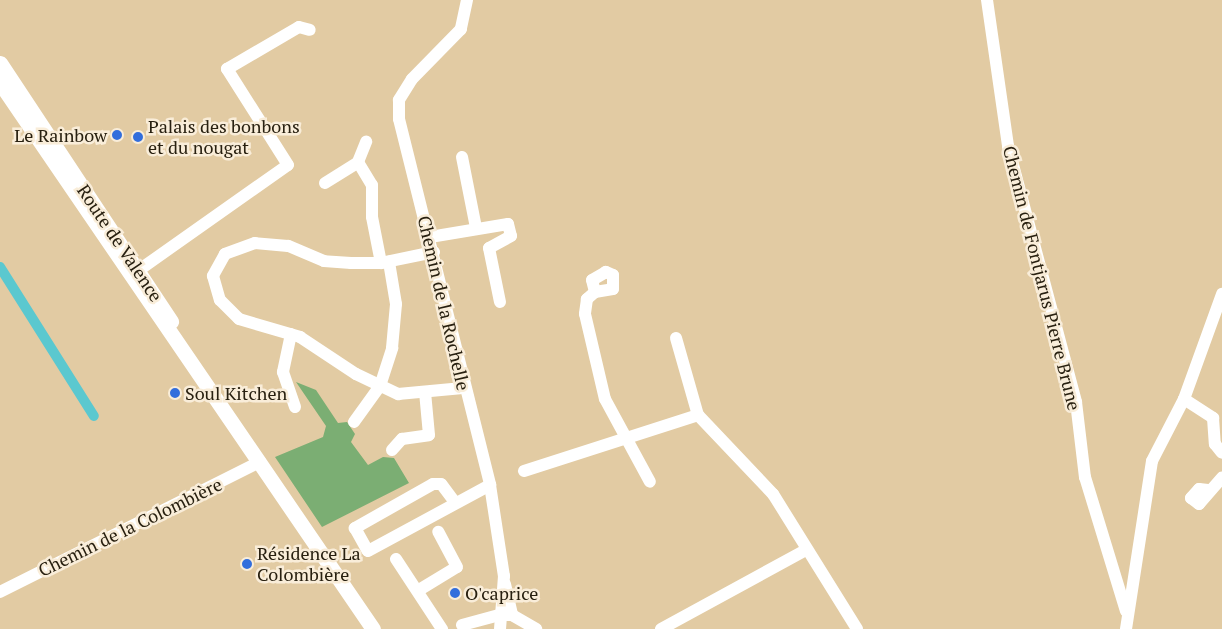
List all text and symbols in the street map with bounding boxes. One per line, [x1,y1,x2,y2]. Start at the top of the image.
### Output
place label: Palais des bonbons et du nougat [148,116,300,158]
place label: Le Rainbow [14,124,107,146]
marker: Le Rainbow [111,129,123,141]
marker: Palais des bonbons et du nougat [132,131,144,143]
street label: Chemin de Fontjarus Pierre Brune [999,143,1085,413]
street label: Route de Valence [73,180,167,306]
street label: Chemin de la Rochelle [413,214,475,392]
place label: Soul Kitchen [185,382,287,404]
marker: Soul Kitchen [169,387,181,399]
street label: Chemin de la Colombière [35,473,225,581]
place label: Résidence La Colombière [257,543,361,586]
marker: Résidence La Colombière [241,558,253,570]
place label: O'caprice [465,582,538,604]
marker: O'caprice [449,587,461,599]

